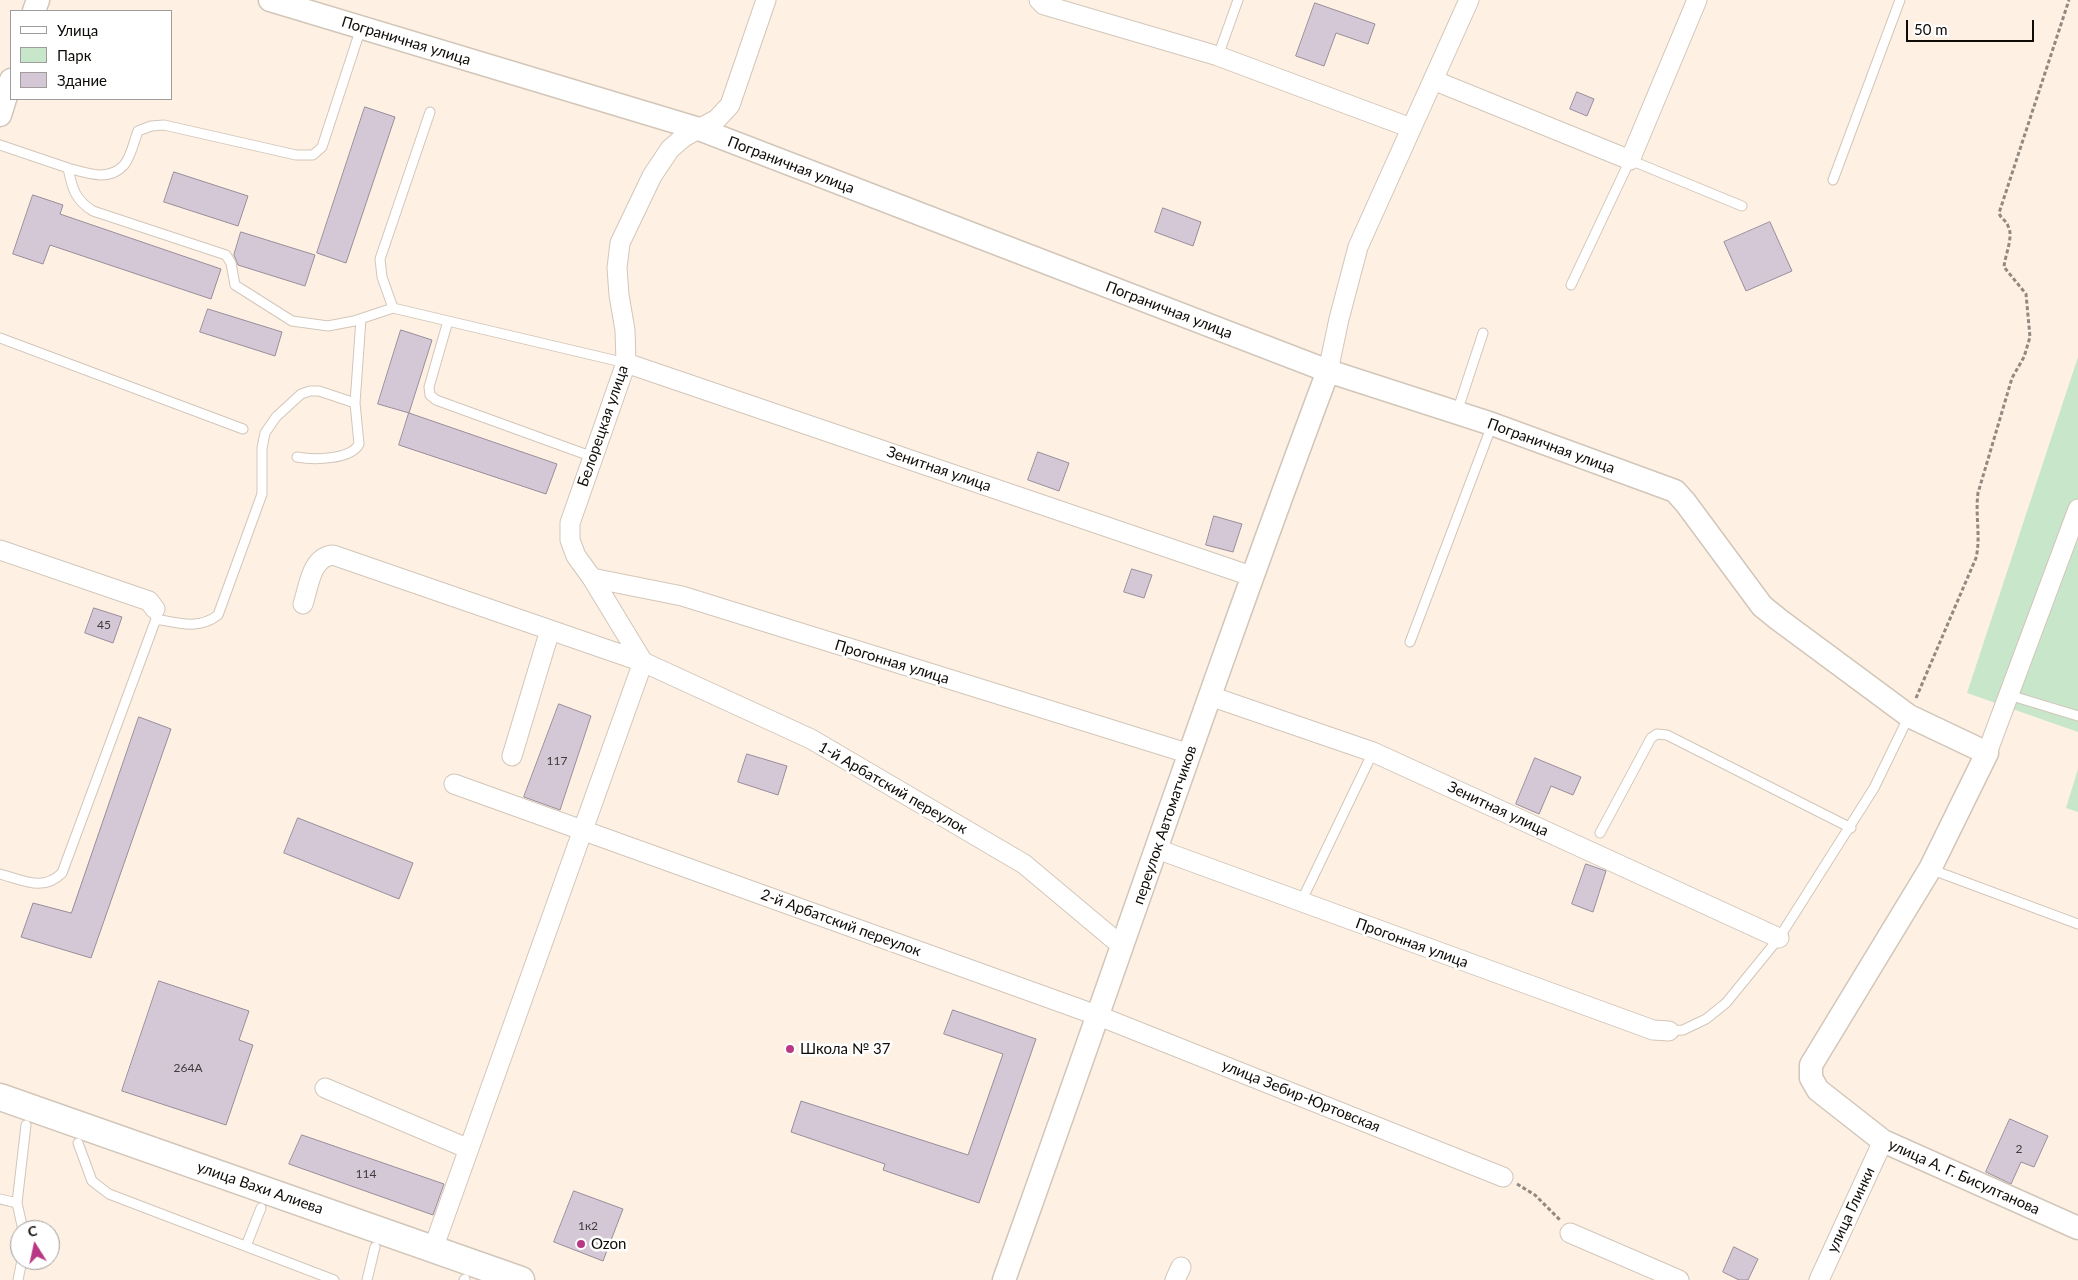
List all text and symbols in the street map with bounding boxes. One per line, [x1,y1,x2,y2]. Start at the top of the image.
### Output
legend [10,10,172,100]
scale bar [1908,10,2036,42]
street label: Пограничная улица [339,13,473,69]
text: 50 m [1914,20,1948,38]
text: Улица [57,21,98,39]
text: Парк [57,46,91,64]
text: Здание [57,71,107,89]
street label: Пограничная улица [725,133,857,197]
street label: Пограничная улица [1103,278,1235,342]
street label: Белорецкая улица [574,363,632,489]
street label: Пограничная улица [1485,415,1617,477]
street label: Зенитная улица [884,443,994,495]
house number: 45 [97,618,111,632]
street label: Прогонная улица [833,636,951,688]
street label: 1-й Арбатский переулок [815,738,971,838]
street label: переулок Автоматчиков [1129,743,1201,907]
house number: 117 [547,754,567,768]
street label: Зенитная улица [1445,778,1551,840]
street label: 2-й Арбатский переулок [758,886,924,960]
street label: Прогонная улица [1353,914,1471,972]
place label: Школа № 37 [800,1040,890,1058]
marker: Школа № 37 [784,1043,796,1055]
street label: улица Зебир-Юртовская [1219,1056,1383,1136]
house number: 264А [174,1061,202,1075]
street label: улица А. Г. Бисултанова [1885,1135,2043,1219]
house number: 2 [2016,1142,2022,1156]
street label: улица Вахи Алиева [195,1158,325,1218]
street label: улица Глинки [1823,1164,1879,1256]
house number: 114 [356,1167,376,1181]
house number: 1к2 [578,1219,598,1233]
north arrow [10,1220,60,1270]
text: С [26,1222,39,1240]
place label: Ozon [591,1235,626,1253]
marker: Ozon [575,1238,587,1250]

